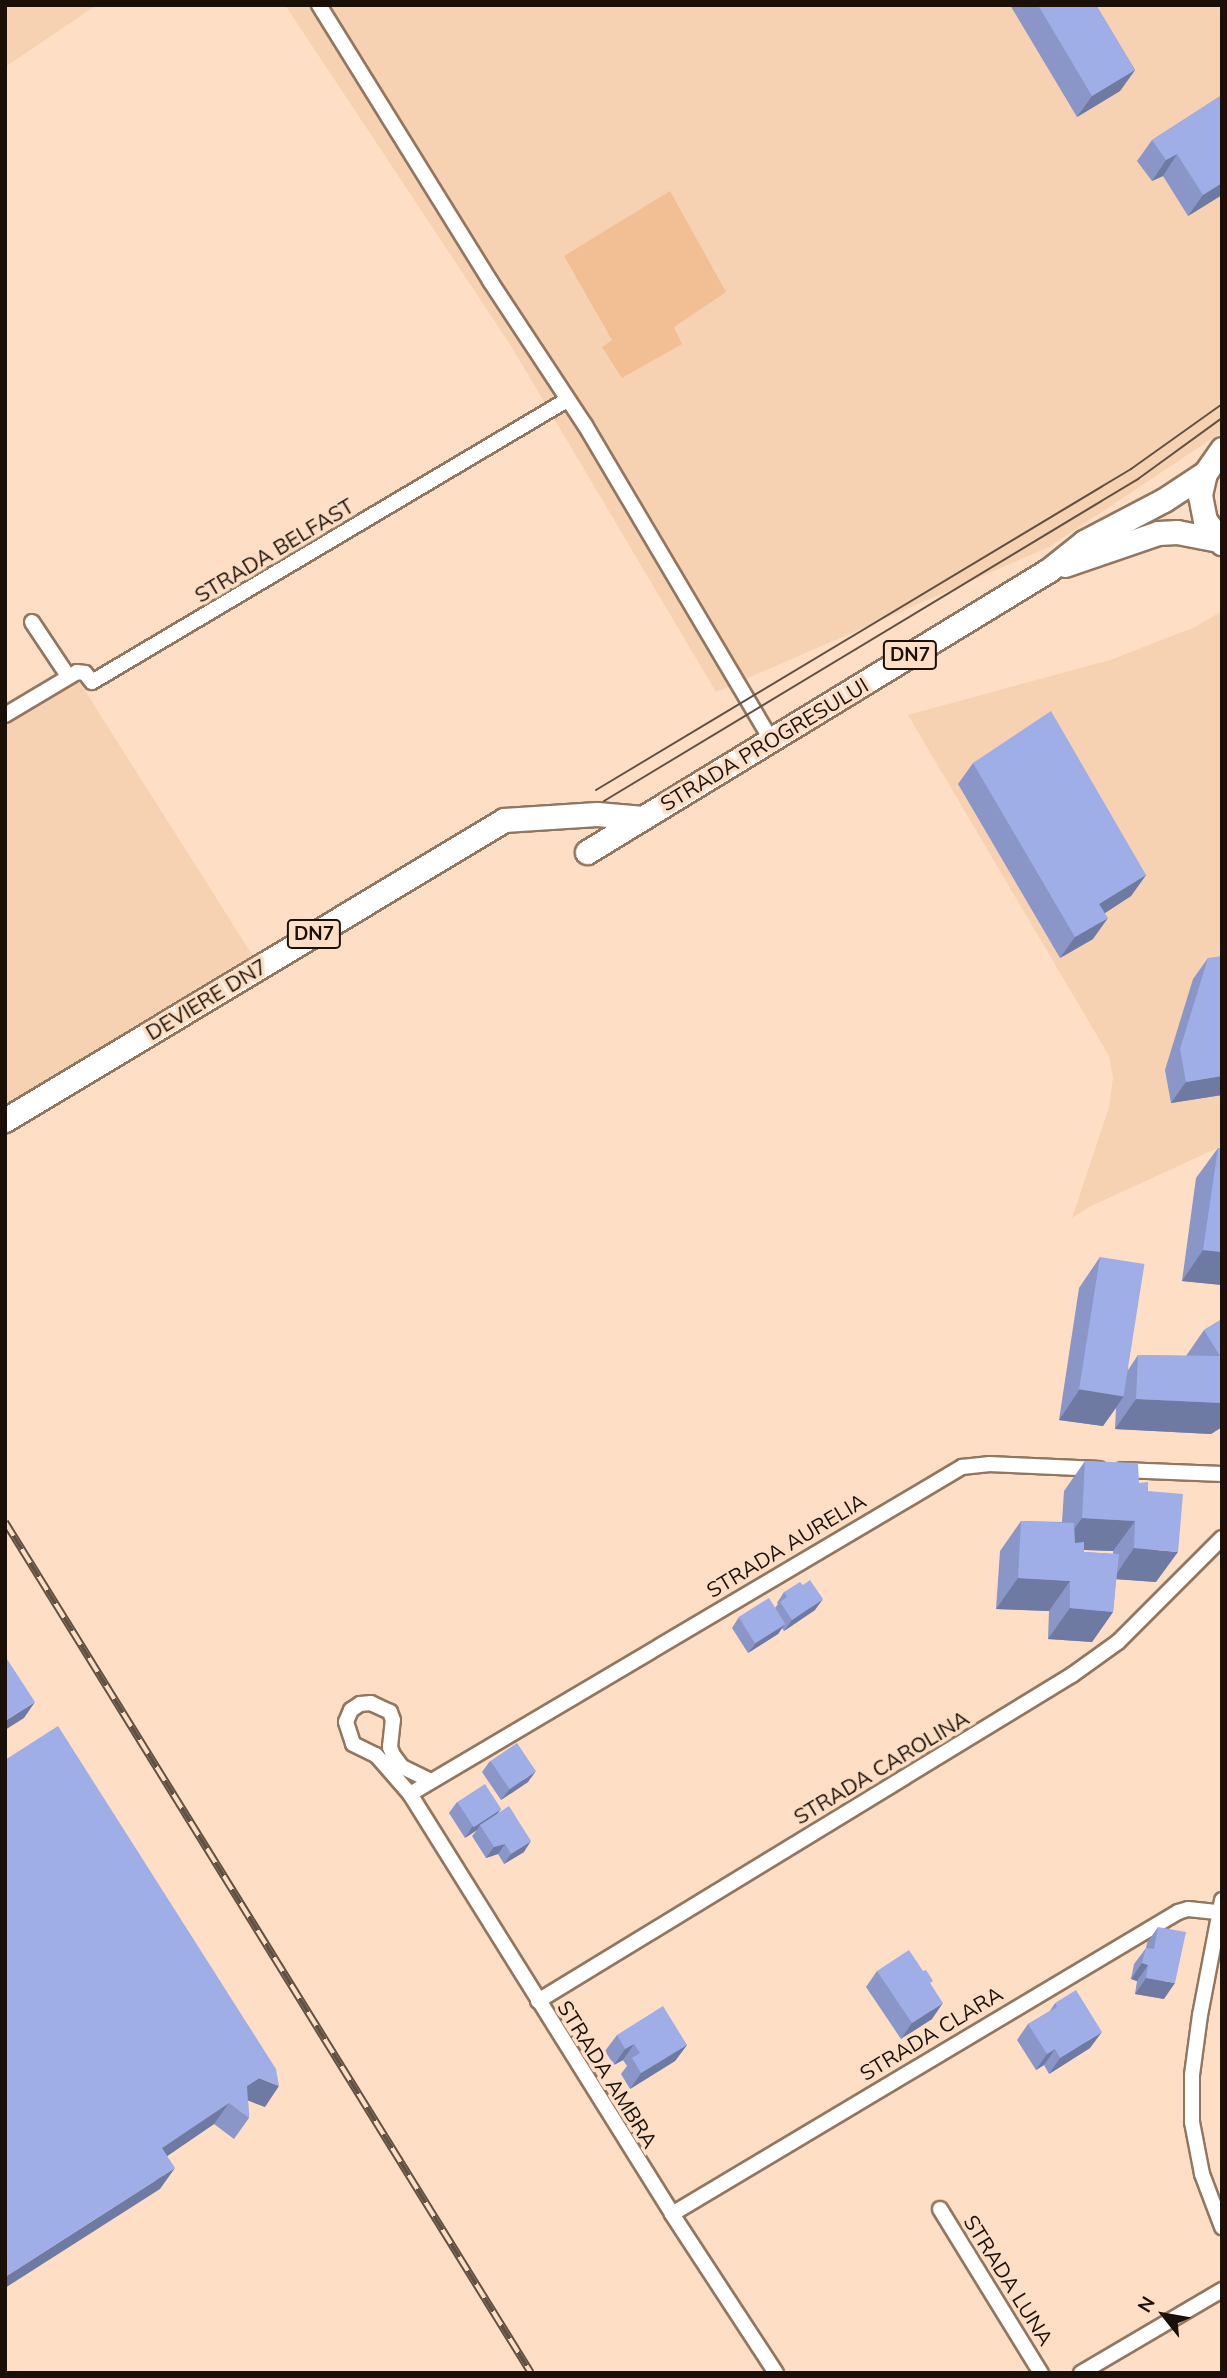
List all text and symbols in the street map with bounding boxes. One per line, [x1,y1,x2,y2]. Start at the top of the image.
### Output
street label: STRADA BELFAST [190,493,358,607]
road number: DN7 [882,640,938,670]
street label: STRADA PROGRESULUI [656,672,872,816]
road number: DN7 [286,918,342,950]
street label: DEVIERE DN7 [141,953,271,1045]
street label: STRADA AURELIA [702,1487,870,1603]
street label: STRADA CAROLINA [789,1705,973,1829]
street label: STRADA CLARA [855,1980,1007,2086]
street label: STRADA AMBRA [553,1996,663,2152]
street label: STRADA LUNA [959,2210,1059,2350]
north arrow [1129,2280,1199,2350]
text: N [1132,2292,1160,2317]

